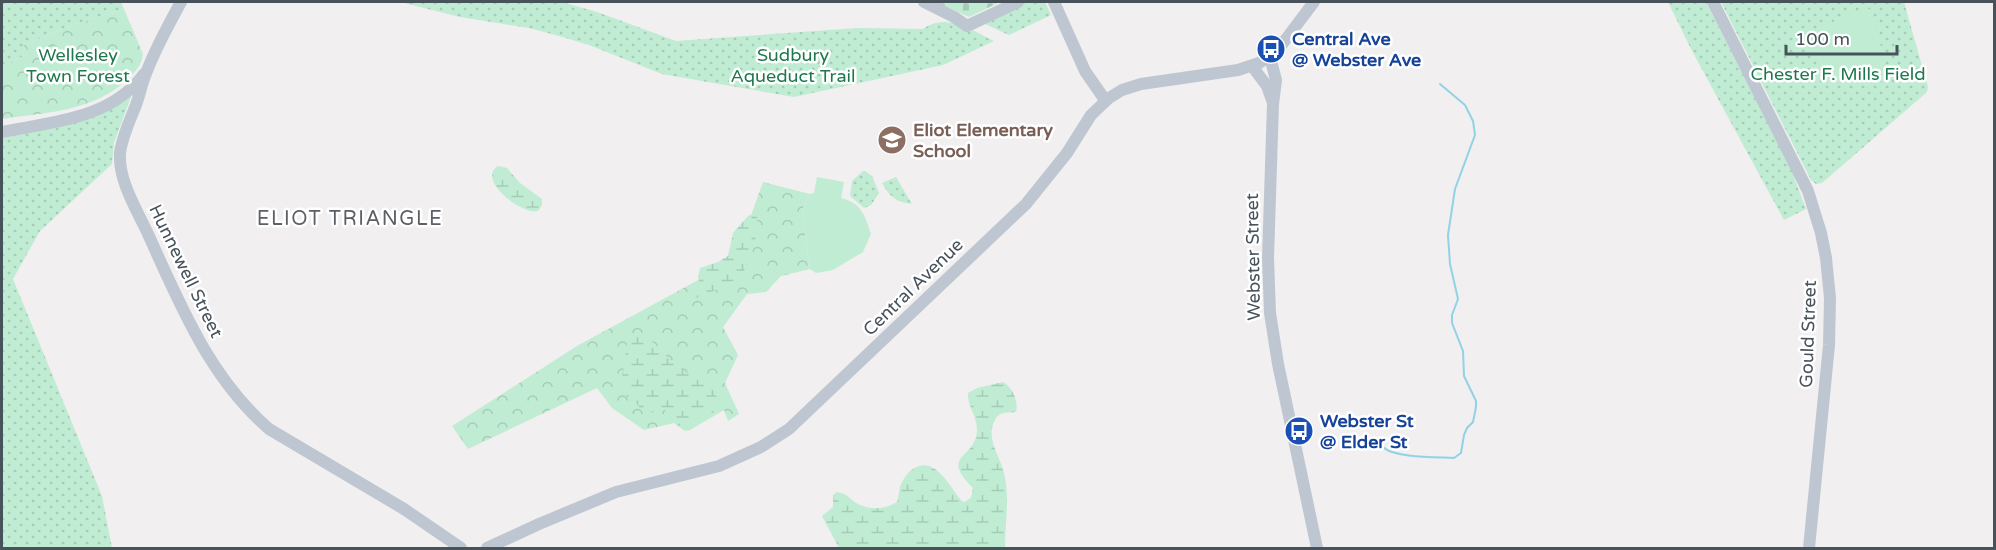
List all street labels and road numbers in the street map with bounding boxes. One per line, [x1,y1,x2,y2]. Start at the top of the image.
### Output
street label: Webster Street [1241,193,1265,321]
street label: Hunnewell Street [144,201,228,341]
street label: Central Avenue [858,234,968,340]
street label: Gould Street [1795,280,1821,388]

